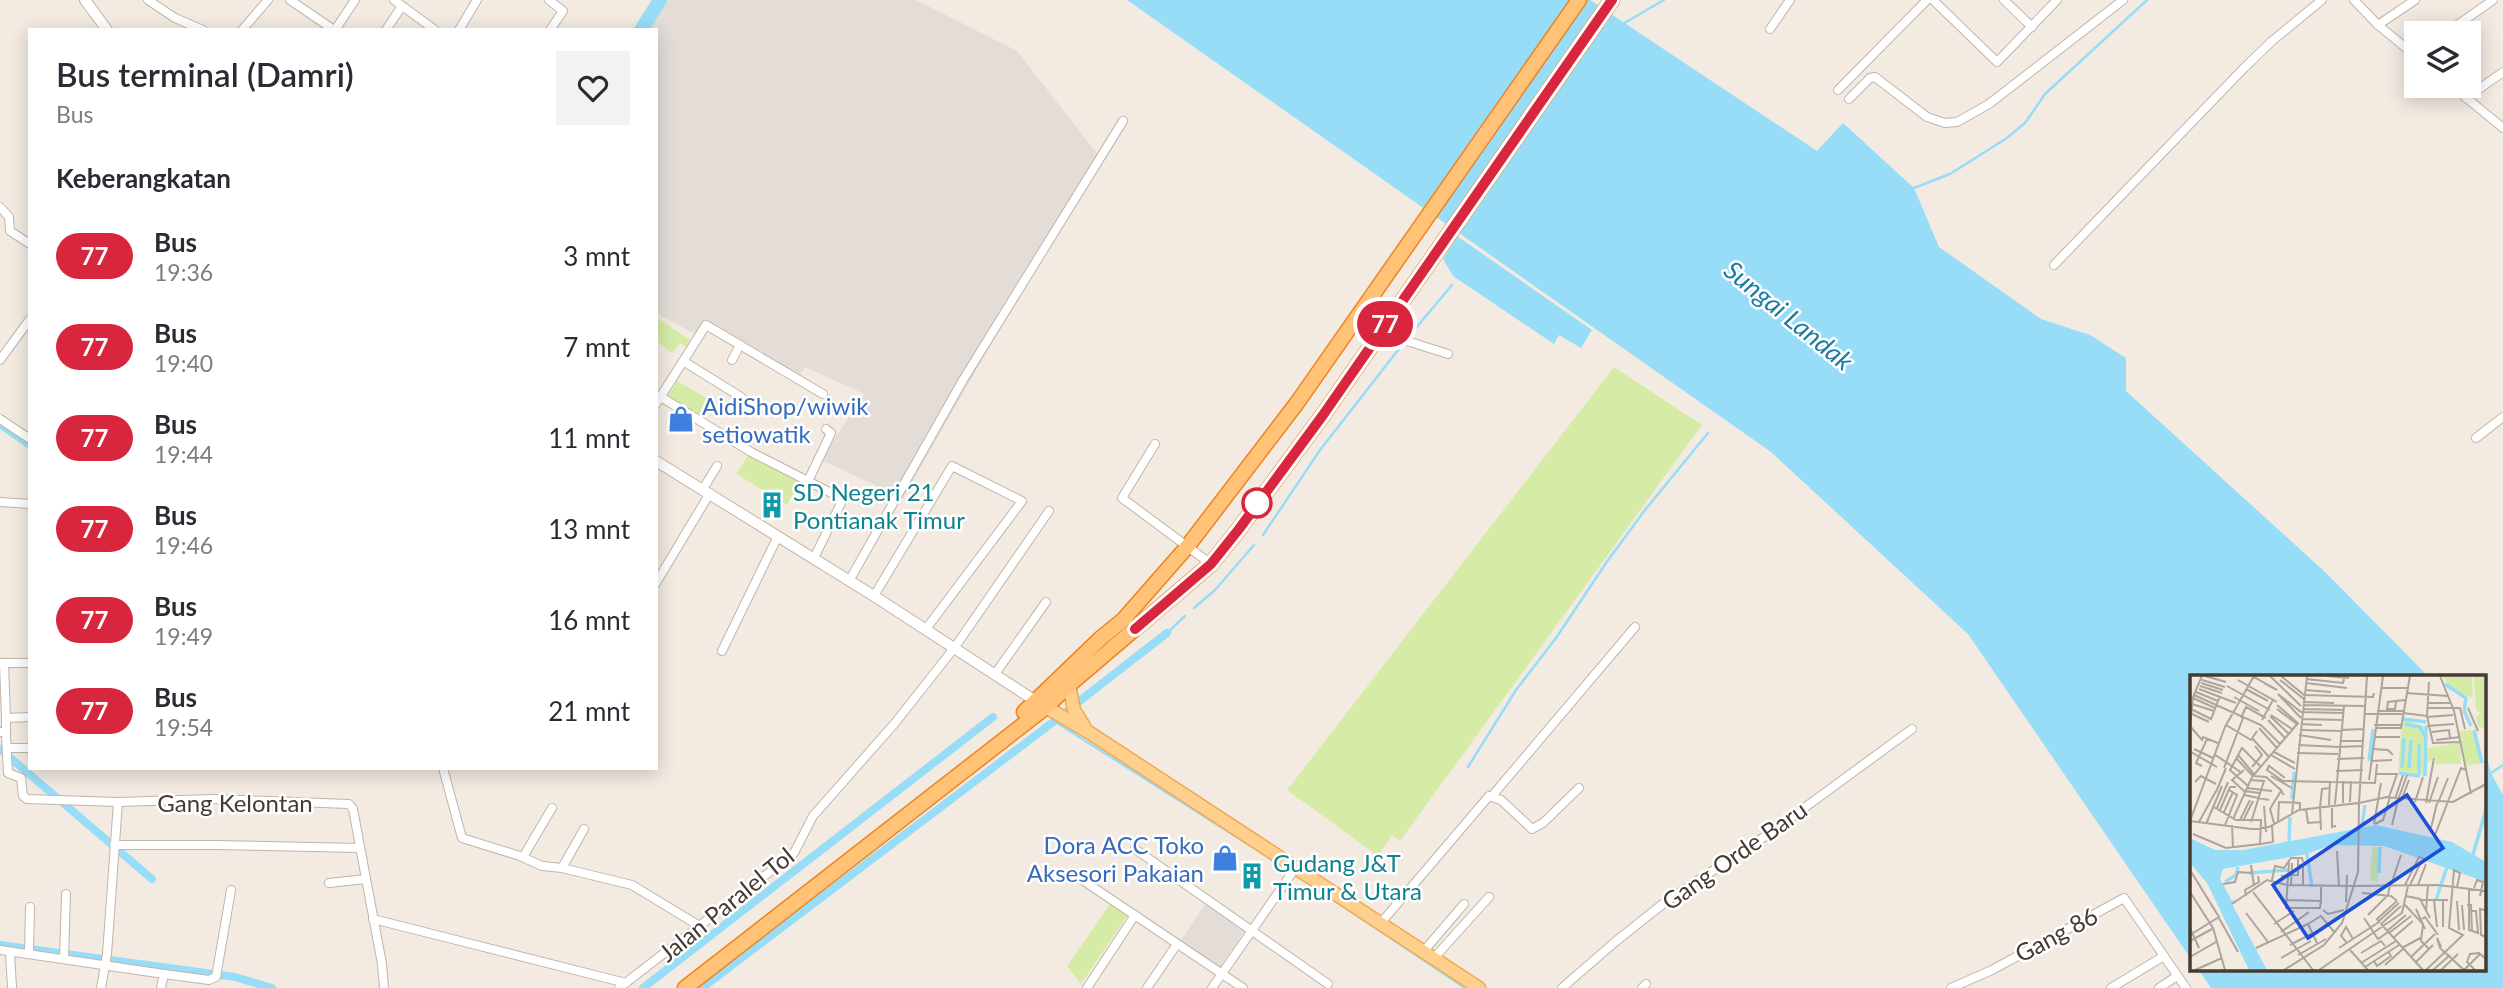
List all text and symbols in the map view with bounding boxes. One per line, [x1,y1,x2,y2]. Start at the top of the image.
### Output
map controls [2404,21,2481,98]
button: layers [2404,21,2481,98]
button: heart [556,51,630,125]
text: Bus terminal (Damri) [56,54,354,94]
text: Bus [56,100,93,128]
text: Keberangkatan [56,162,231,194]
text: Bus [154,226,197,258]
text: 3 mnt [563,240,630,272]
text: 77 [81,241,108,270]
water label: Sungai Landak [1718,253,1860,377]
text: 19:36 [154,258,213,286]
line badge: 77 [1354,301,1416,347]
text: 77 [1371,309,1399,338]
text: Bus [154,317,197,349]
text: 7 mnt [563,331,630,363]
text: 77 [81,332,108,361]
text: 19:40 [154,349,213,377]
place label: AidiShop/wiwik setiowatik [702,391,869,448]
shop icon: AidiShop/wiwik setiowatik [666,404,696,434]
text: Bus [154,408,197,440]
text: 11 mnt [548,422,630,454]
text: 77 [81,423,108,452]
text: 19:44 [154,440,213,468]
place label: SD Negeri 21 Pontianak Timur [793,477,965,534]
unlabelled marker [1242,488,1272,518]
building icon: SD Negeri 21 Pontianak Timur [757,490,787,520]
text: Bus [154,499,197,531]
text: 13 mnt [548,513,630,545]
text: 77 [81,514,108,543]
text: 19:46 [154,531,213,559]
text: Bus [154,590,197,622]
text: 16 mnt [548,604,630,636]
text: 77 [81,605,108,634]
text: 19:49 [154,622,213,650]
inset map [2190,675,2486,970]
text: Bus [154,681,197,713]
text: 21 mnt [548,695,630,727]
text: 77 [81,696,108,725]
text: 19:54 [154,713,213,741]
street label: Gang Kelontan [157,788,313,817]
street label: Gang Orde Baru [1656,794,1812,916]
place label: Dora ACC Toko Aksesori Pakaian [1027,830,1204,887]
street label: Jalan Paralel Tol [653,841,799,967]
shop icon: Dora ACC Toko Aksesori Pakaian [1210,843,1240,873]
place label: Gudang J&T Timur & Utara [1273,848,1422,905]
building icon: Gudang J&T Timur & Utara [1237,861,1267,891]
street label: Gang 86 [2010,900,2102,968]

